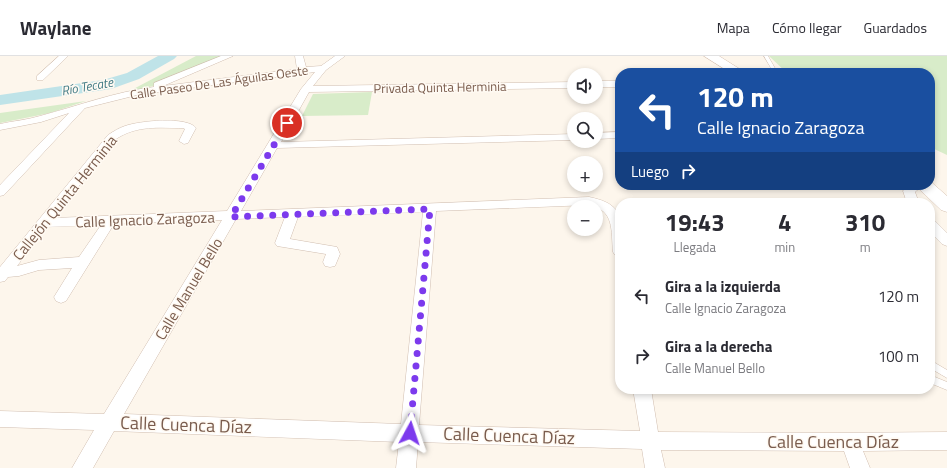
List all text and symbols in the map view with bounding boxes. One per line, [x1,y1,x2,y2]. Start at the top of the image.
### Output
text: Waylane [20,13,92,42]
text: Mapa [717,17,750,38]
text: Cómo llegar [772,17,842,38]
text: Guardados [864,17,927,38]
street label: Calle Paseo De Las Águilas Oeste [129,60,309,104]
map controls [567,68,603,236]
button: sound [567,68,603,104]
water label: Río Tecate [60,71,115,100]
text: 120 m [697,75,774,118]
street label: Privada Quinta Herminia [373,76,507,98]
icon: left [631,84,683,136]
pin [270,106,304,140]
icon: arrive [276,112,298,134]
button: search [567,112,603,148]
text: Calle Ignacio Zaragoza [697,114,864,141]
street label: Callejón Quinta Herminia [7,130,123,265]
button: + [567,156,603,192]
text: Luego [631,160,669,183]
icon: right [677,160,699,182]
button: − [567,200,603,236]
text: 19:43 [665,204,725,240]
text: 4 [778,204,792,240]
text: 310 [845,204,885,240]
street label: Calle Ignacio Zaragoza [75,206,216,233]
street label: Calle Manuel Bello [149,233,228,344]
text: Llegada [674,237,716,257]
text: min [774,237,795,257]
text: m [860,237,871,257]
text: Gira a la izquierda [665,275,781,298]
icon: left [631,285,653,307]
text: 120 m [878,285,919,308]
text: Calle Ignacio Zaragoza [665,298,786,318]
text: Gira a la derecha [665,335,772,358]
icon: right [631,345,653,367]
text: 100 m [878,345,919,368]
text: Calle Manuel Bello [665,358,765,378]
street label: Calle Cuenca Díaz [120,409,252,440]
position arrow [389,412,431,454]
street label: Calle Cuenca Díaz [443,420,575,451]
street label: Calle Cuenca Díaz [767,428,899,455]

